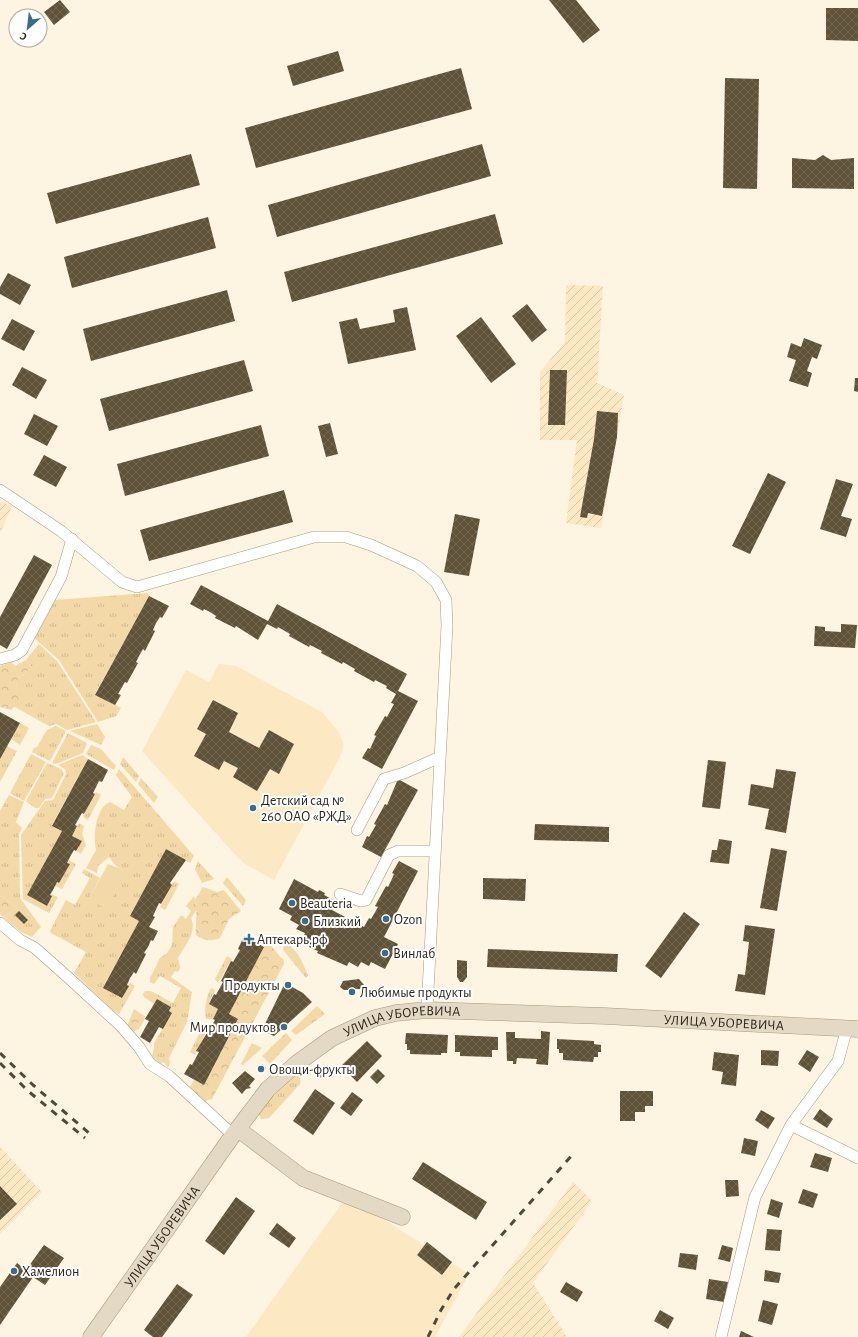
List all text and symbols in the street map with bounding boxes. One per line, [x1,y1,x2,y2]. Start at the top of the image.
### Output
north arrow [8,8,48,48]
text: С [18,30,29,43]
place label: Детский сад № 260 ОАО «РЖД» [261,794,352,824]
marker: Детский сад № 260 ОАО «РЖД» [248,803,258,813]
place label: Beauteria [300,897,353,911]
marker: Beauteria [287,898,297,908]
place label: Ozon [394,913,422,927]
marker: Ozon [381,914,391,924]
place label: Близкий [313,915,361,929]
marker: Близкий [300,916,310,926]
place label: Аптекарь.рф [257,933,327,947]
marker: Аптекарь.рф [244,934,254,944]
place label: Винлаб [393,947,435,961]
marker: Винлаб [380,948,390,958]
place label: Продукты [224,979,280,993]
marker: Продукты [283,980,293,990]
place label: Любимые продукты [360,986,472,1000]
marker: Любимые продукты [347,987,357,997]
street label: УЛИЦА УБОРЕВИЧА [341,1004,461,1040]
street label: УЛИЦА УБОРЕВИЧА [663,1013,784,1033]
place label: Мир продуктов [189,1021,276,1035]
marker: Мир продуктов [279,1022,289,1032]
place label: Овощи-фрукты [269,1063,355,1077]
marker: Овощи-фрукты [256,1064,266,1074]
street label: УЛИЦА УБОРЕВИЧА [122,1184,203,1290]
place label: Хамелион [22,1265,79,1279]
marker: Хамелион [9,1266,19,1276]

